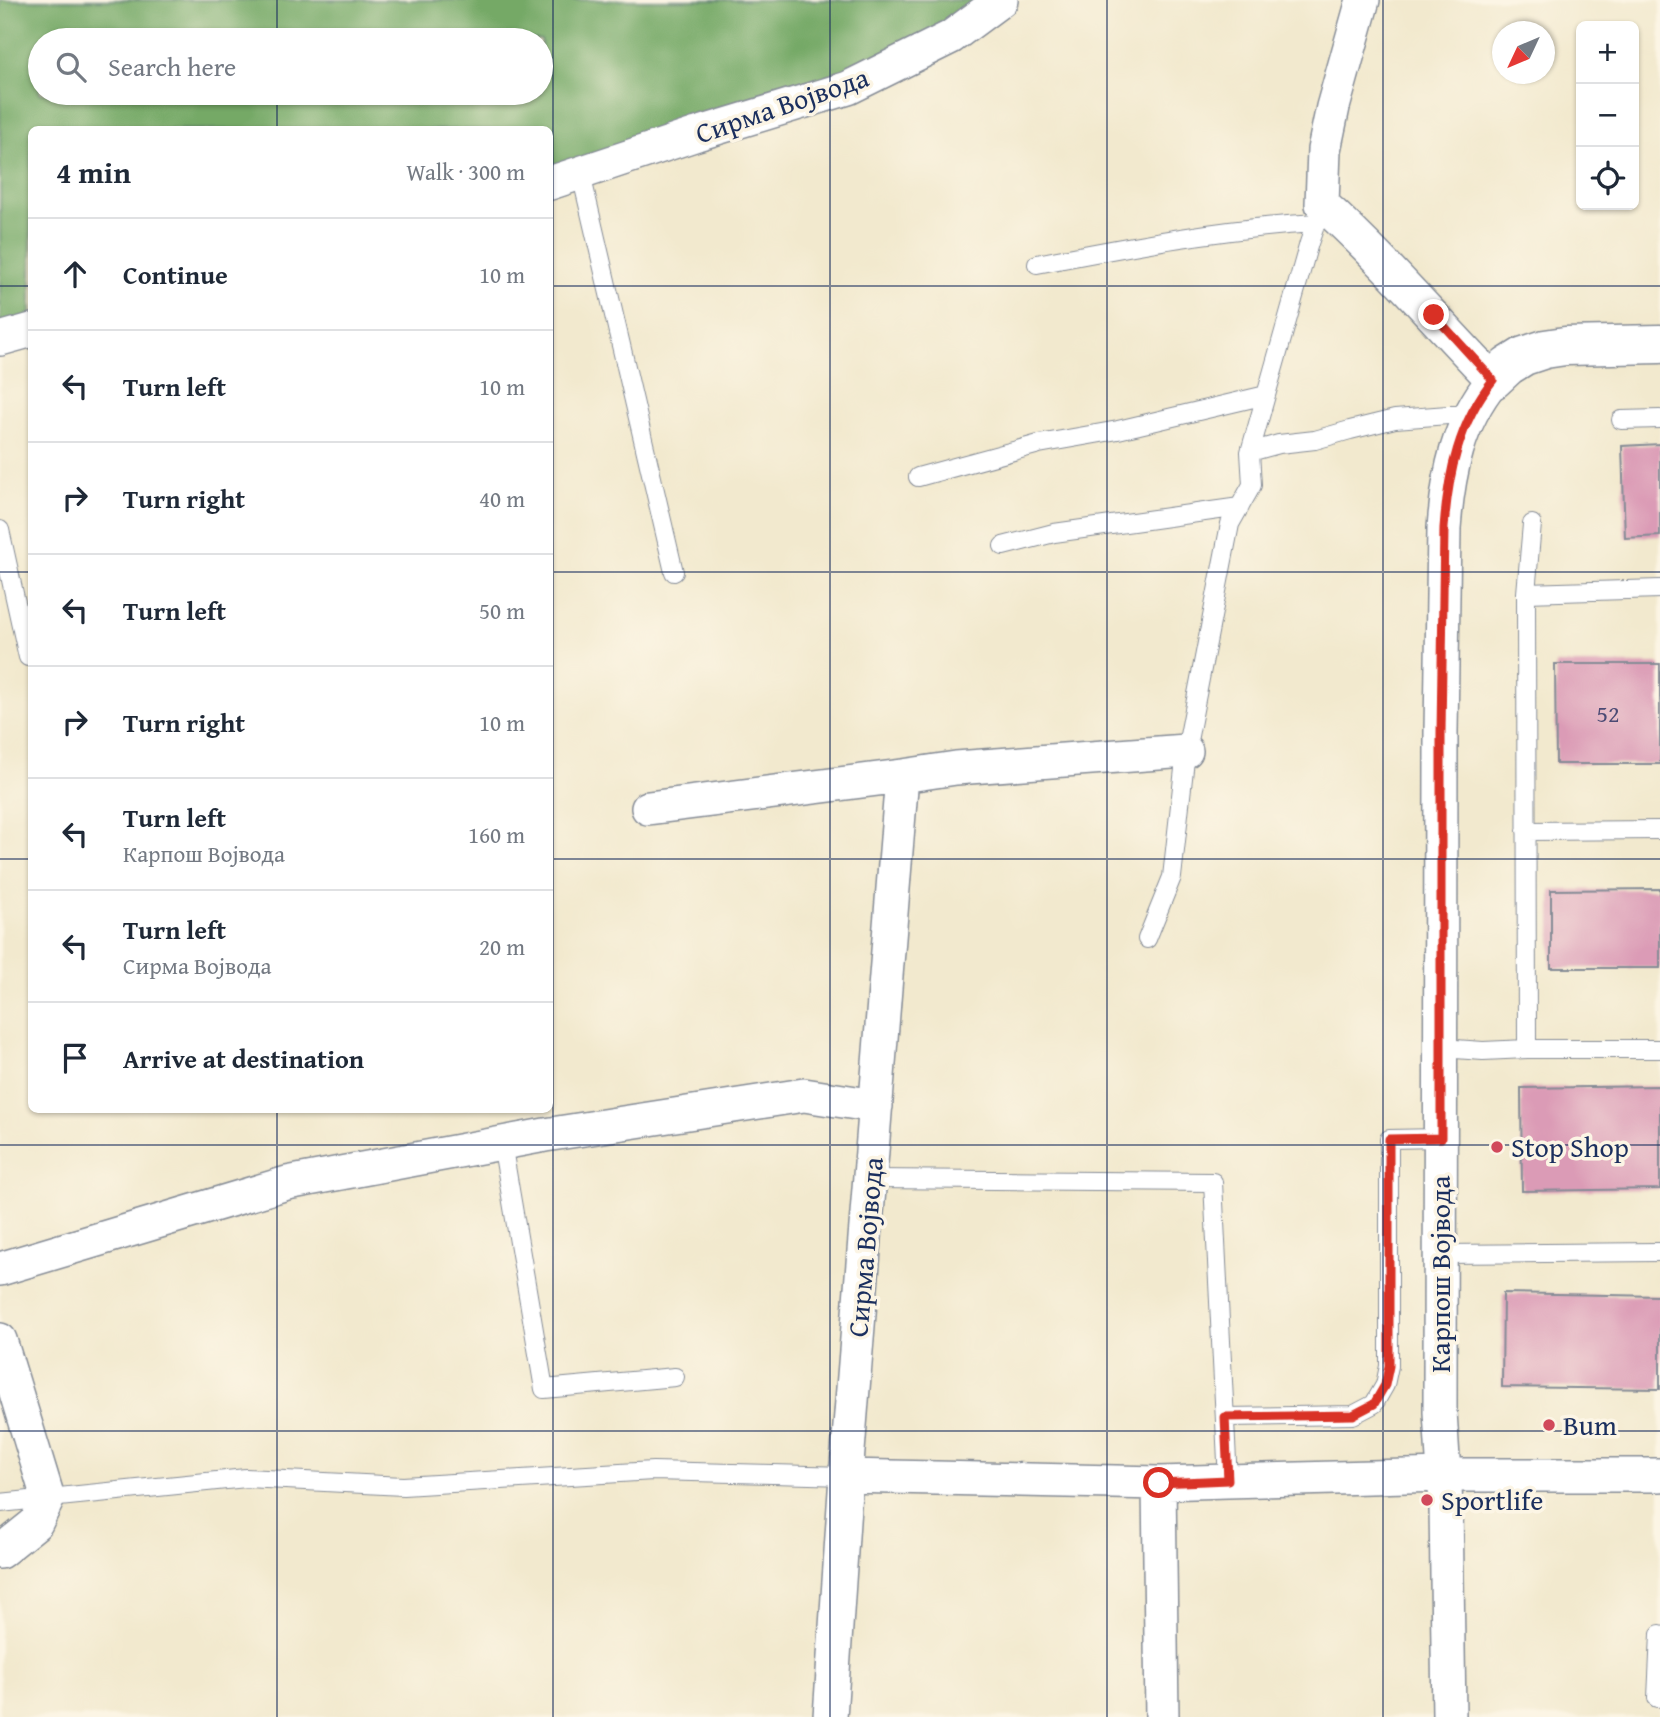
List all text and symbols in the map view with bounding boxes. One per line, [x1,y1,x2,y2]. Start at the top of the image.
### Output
north arrow [1492,21,1555,84]
map controls [1576,21,1639,210]
button: + [1576,21,1639,84]
search box [28,28,553,105]
text: Search here [108,47,236,86]
icon: search [52,48,90,86]
street label: Сирма Војвода [690,56,875,153]
button: − [1576,84,1639,147]
button: locate [1576,147,1639,210]
text: 4 min [56,150,131,194]
text: Walk · 300 m [406,155,525,188]
icon: ahead [56,255,94,293]
text: Continue [123,255,228,294]
text: 10 m [479,258,525,291]
route end [1418,299,1449,330]
icon: left [56,367,94,405]
text: Turn left [123,367,226,406]
text: 10 m [479,370,525,403]
icon: right [56,479,94,517]
text: Turn right [123,479,245,518]
text: 40 m [479,482,525,515]
icon: left [56,591,94,629]
text: Turn left [123,591,226,630]
text: 50 m [479,594,525,627]
house number: 52 [1596,696,1620,731]
icon: right [56,703,94,741]
text: Turn right [123,703,245,742]
text: 10 m [479,706,525,739]
text: Turn left [123,798,226,837]
icon: left [56,815,94,853]
text: 160 m [468,818,525,851]
text: Карпош Војвода [123,837,285,870]
text: Turn left [123,910,226,949]
icon: left [56,927,94,965]
text: 20 m [479,930,525,963]
text: Сирма Војвода [123,949,271,982]
icon: arrive [56,1039,94,1077]
text: Arrive at destination [123,1039,364,1078]
place label: Stop Shop [1511,1126,1629,1167]
marker: Stop Shop [1489,1139,1505,1155]
street label: Сирма Војвода [836,1155,893,1339]
street label: Карпош Војвода [1419,1175,1460,1373]
place label: Bum [1563,1404,1617,1445]
marker: Bum [1541,1417,1557,1433]
route start [1143,1467,1174,1498]
place label: Sportlife [1441,1479,1543,1520]
marker: Sportlife [1419,1492,1435,1508]

